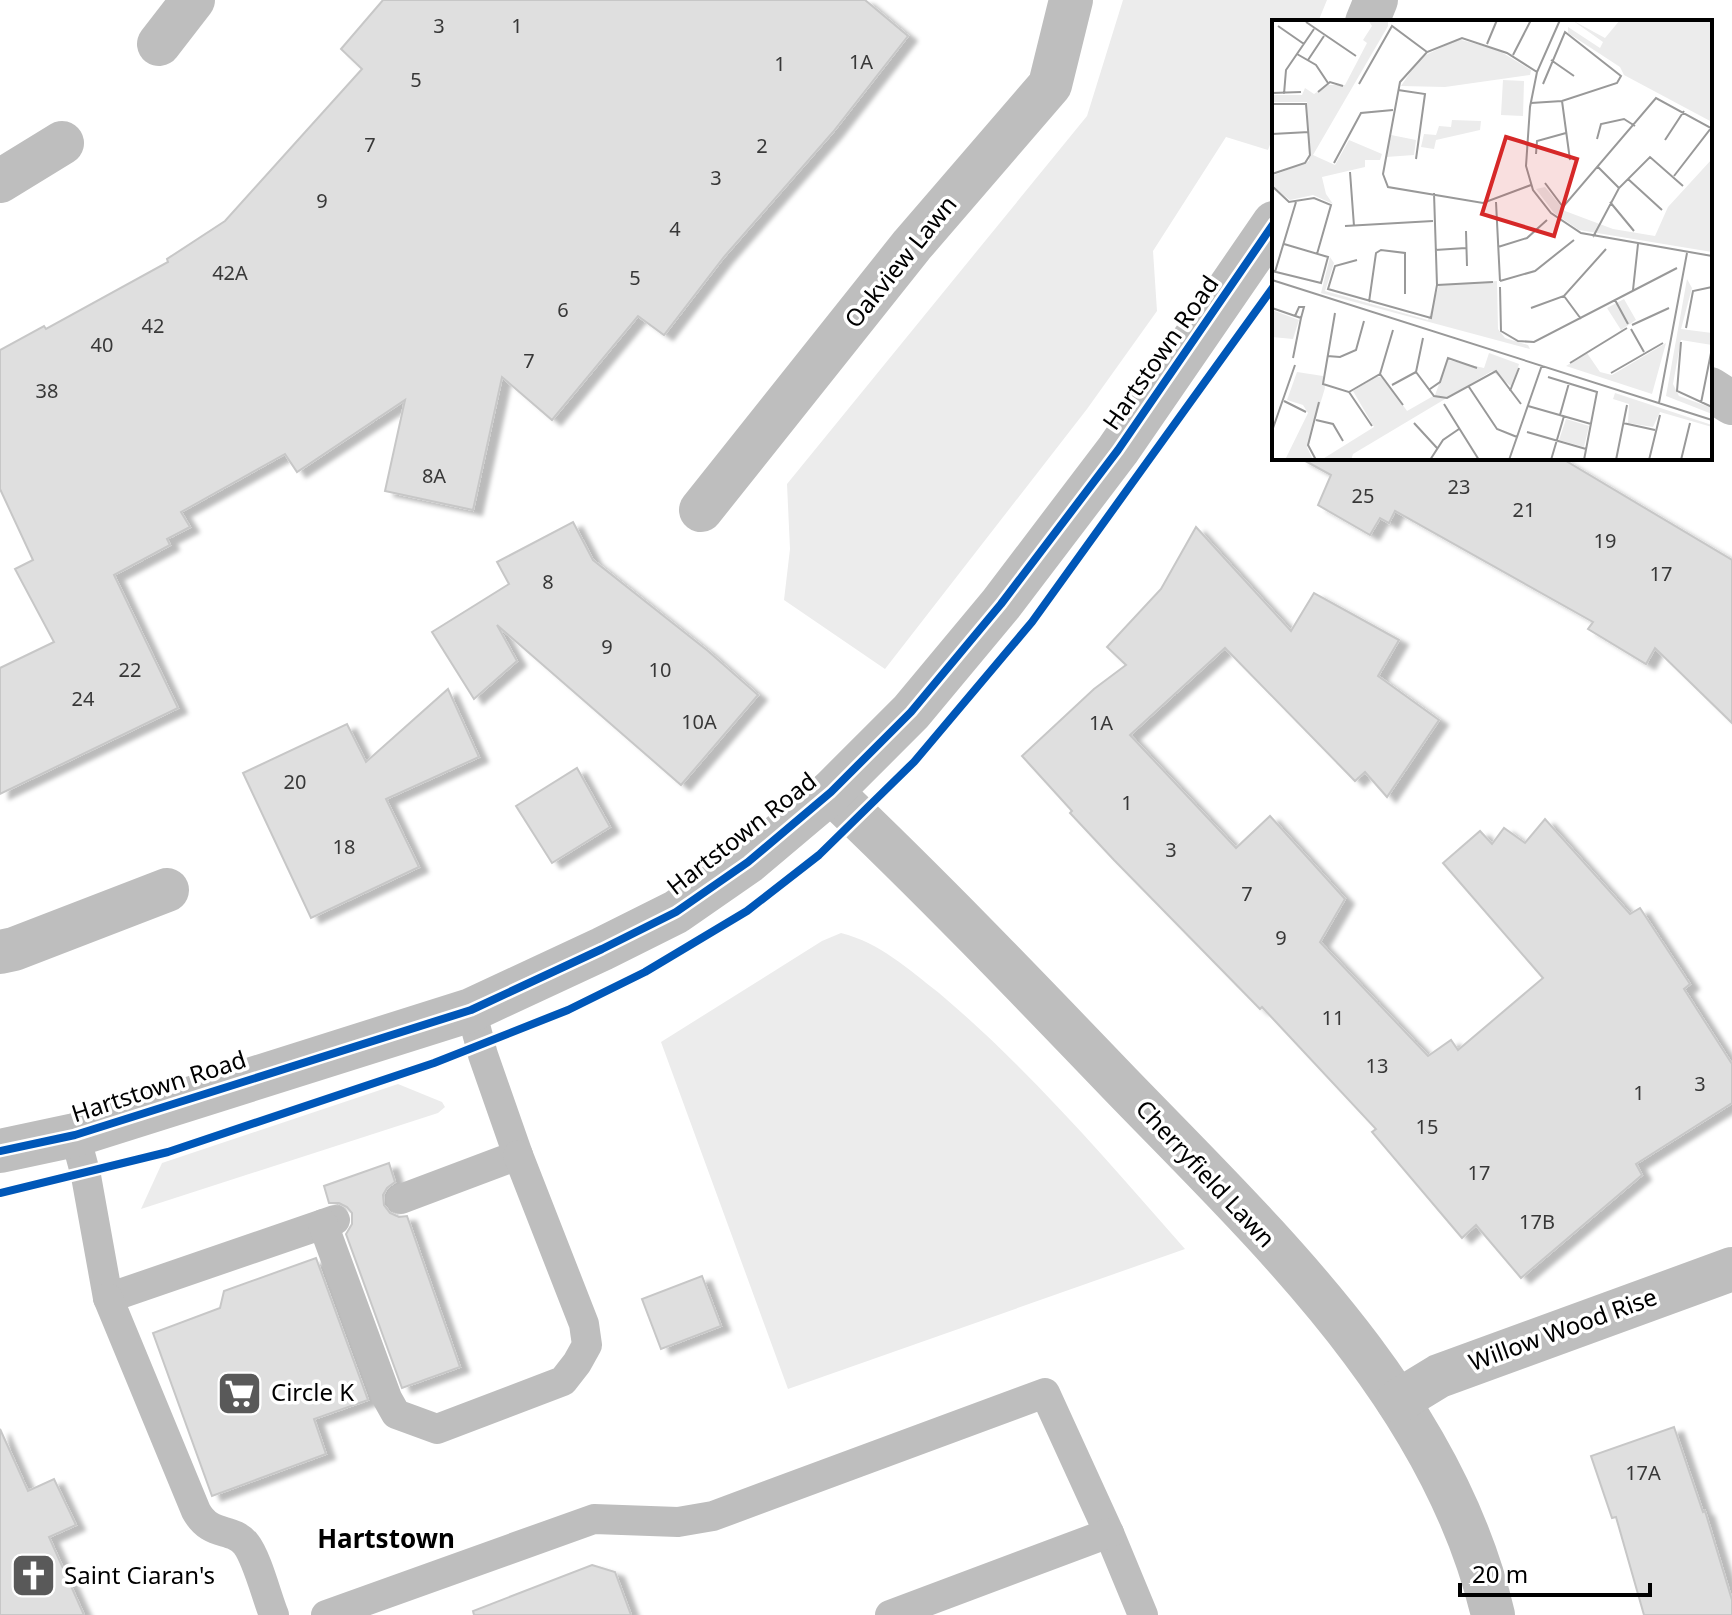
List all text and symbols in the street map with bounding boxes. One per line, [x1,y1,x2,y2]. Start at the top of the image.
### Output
house number: 3 [433,12,445,39]
house number: 1 [511,12,523,39]
inset map [1272,20,1712,460]
house number: 1A [849,48,873,75]
house number: 1 [774,50,786,77]
house number: 5 [410,66,422,93]
house number: 7 [364,131,376,158]
house number: 2 [756,132,768,159]
house number: 3 [710,164,722,191]
house number: 9 [316,187,328,214]
street label: Oakview Lawn [836,188,963,334]
house number: 4 [669,215,681,242]
house number: 42A [212,259,248,286]
house number: 5 [629,264,641,291]
street label: Hartstown Road [1094,268,1225,436]
house number: 6 [557,296,569,323]
house number: 42 [142,312,164,339]
house number: 40 [91,331,113,358]
house number: 7 [523,347,535,374]
house number: 38 [36,377,58,404]
house number: 8A [422,462,446,489]
house number: 23 [1448,473,1470,500]
house number: 25 [1352,482,1374,509]
house number: 21 [1513,496,1535,523]
house number: 19 [1594,527,1616,554]
house number: 17 [1650,560,1672,587]
house number: 8 [542,568,554,595]
house number: 9 [601,633,613,660]
house number: 22 [119,656,141,683]
house number: 10 [649,656,671,683]
house number: 24 [72,685,95,712]
house number: 10A [681,708,717,735]
house number: 1A [1089,709,1113,736]
street label: Hartstown Road [659,764,823,902]
house number: 20 [284,768,306,795]
house number: 1 [1121,789,1133,816]
house number: 18 [333,833,355,860]
house number: 3 [1165,836,1177,863]
house number: 7 [1241,880,1253,907]
house number: 9 [1275,924,1287,951]
house number: 11 [1322,1004,1344,1031]
street label: Hartstown Road [67,1042,250,1129]
house number: 13 [1366,1052,1388,1079]
house number: 3 [1694,1070,1706,1097]
house number: 1 [1633,1079,1645,1106]
street label: Cherryfield Lawn [1129,1092,1283,1254]
house number: 15 [1416,1113,1438,1140]
house number: 17 [1468,1159,1490,1186]
house number: 17B [1519,1208,1555,1235]
street label: Willow Wood Rise [1464,1279,1661,1378]
supermarket icon: Circle K [216,1369,264,1417]
place label: Circle K [271,1375,354,1408]
house number: 17A [1625,1459,1661,1486]
district label: Hartstown [317,1520,455,1556]
scale bar [1460,1547,1650,1597]
church icon: Saint Ciaran's [9,1552,57,1600]
text: 20 m [1472,1557,1528,1590]
place label: Saint Ciaran's [64,1558,215,1591]

